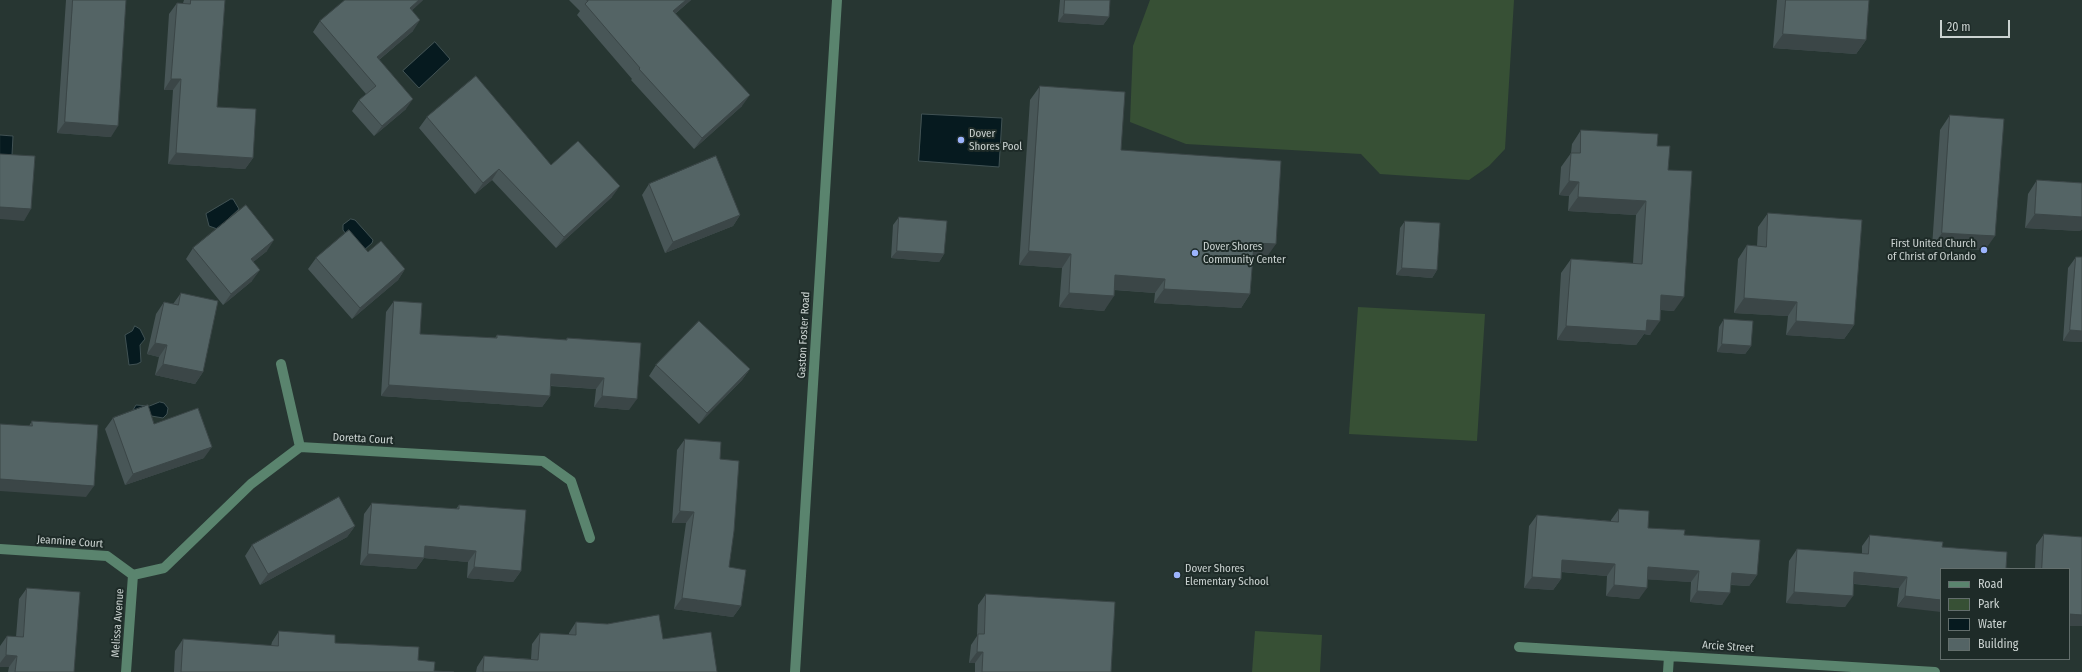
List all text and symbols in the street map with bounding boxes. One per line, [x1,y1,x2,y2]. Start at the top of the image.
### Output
scale bar [1942,12,2012,38]
text: 20 m [1947,20,1971,34]
place label: Dover Shores Pool [969,127,1022,153]
marker: Dover Shores Pool [956,135,966,145]
place label: First United Church of Christ of Orlando [1887,237,1976,263]
place label: Dover Shores Community Center [1203,240,1286,266]
marker: First United Church of Christ of Orlando [1979,245,1989,255]
marker: Dover Shores Community Center [1190,248,1200,258]
street label: Gaston Foster Road [795,291,813,379]
street label: Doretta Court [332,431,394,447]
street label: Jeannine Court [36,533,104,551]
place label: Dover Shores Elementary School [1185,562,1269,588]
legend [1940,568,2070,660]
marker: Dover Shores Elementary School [1172,570,1182,580]
text: Road [1978,577,2003,591]
street label: Melissa Avenue [109,588,127,658]
text: Park [1978,597,1999,611]
text: Water [1978,617,2006,631]
text: Building [1978,637,2018,651]
street label: Arcie Street [1702,639,1754,655]

